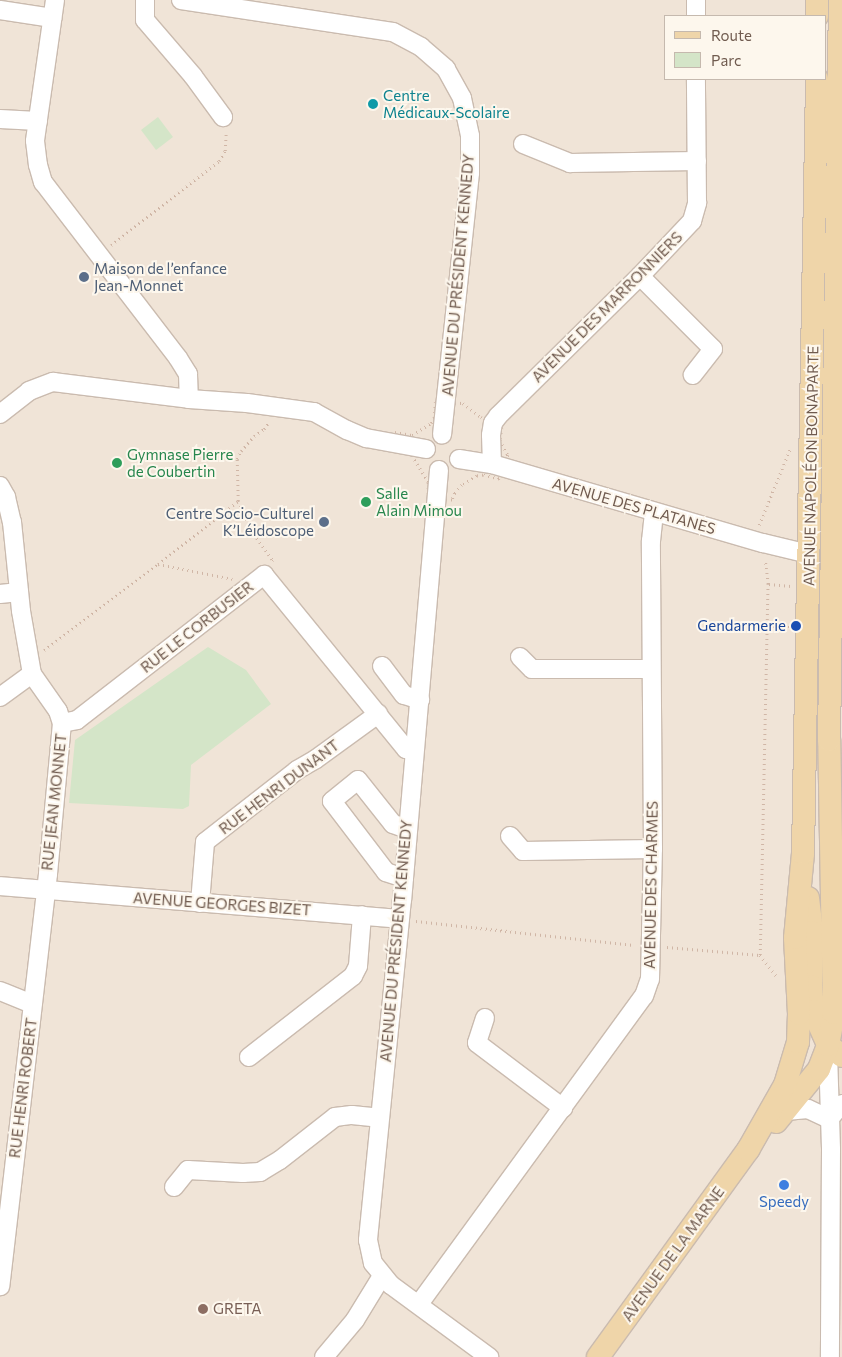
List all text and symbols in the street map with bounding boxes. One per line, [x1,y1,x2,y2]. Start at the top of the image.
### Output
legend [664,15,827,80]
text: Route [711,26,752,44]
text: Parc [711,51,741,69]
place label: Centre Médicaux-Scolaire [383,86,510,121]
marker: Centre Médicaux-Scolaire [367,98,379,110]
street label: AVENUE DU PRÉSIDENT KENNEDY [438,153,478,397]
street label: AVENUE DES MARRONNIERS [528,228,686,386]
place label: Maison de l’enfance Jean-Monnet [94,259,227,294]
marker: Maison de l’enfance Jean-Monnet [78,271,90,283]
street label: AVENUE NAPOLÉON BONAPARTE [800,346,822,586]
place label: Gymnase Pierre de Coubertin [127,445,233,480]
marker: Gymnase Pierre de Coubertin [111,457,123,469]
street label: AVENUE DES PLATANES [550,474,718,538]
place label: Salle Alain Mimou [376,484,462,519]
marker: Salle Alain Mimou [360,496,372,508]
place label: Centre Socio-Culturel K’Léidoscope [166,504,314,539]
marker: Centre Socio-Culturel K’Léidoscope [318,516,330,528]
street label: RUE LE CORBUSIER [137,577,257,677]
place label: Gendarmerie [697,617,786,635]
marker: Gendarmerie [790,620,802,632]
street label: RUE JEAN MONNET [38,733,70,871]
street label: RUE HENRI DUNANT [215,736,343,838]
street label: AVENUE DES CHARMES [641,801,661,969]
street label: AVENUE DU PRÉSIDENT KENNEDY [376,819,416,1063]
street label: AVENUE GEORGES BIZET [132,889,312,919]
street label: RUE HENRI ROBERT [5,1017,41,1159]
marker: Speedy [778,1179,790,1191]
street label: AVENUE DE LA MARNE [618,1183,728,1325]
place label: Speedy [759,1193,809,1211]
place label: GRETA [213,1300,262,1318]
marker: GRETA [197,1303,209,1315]

